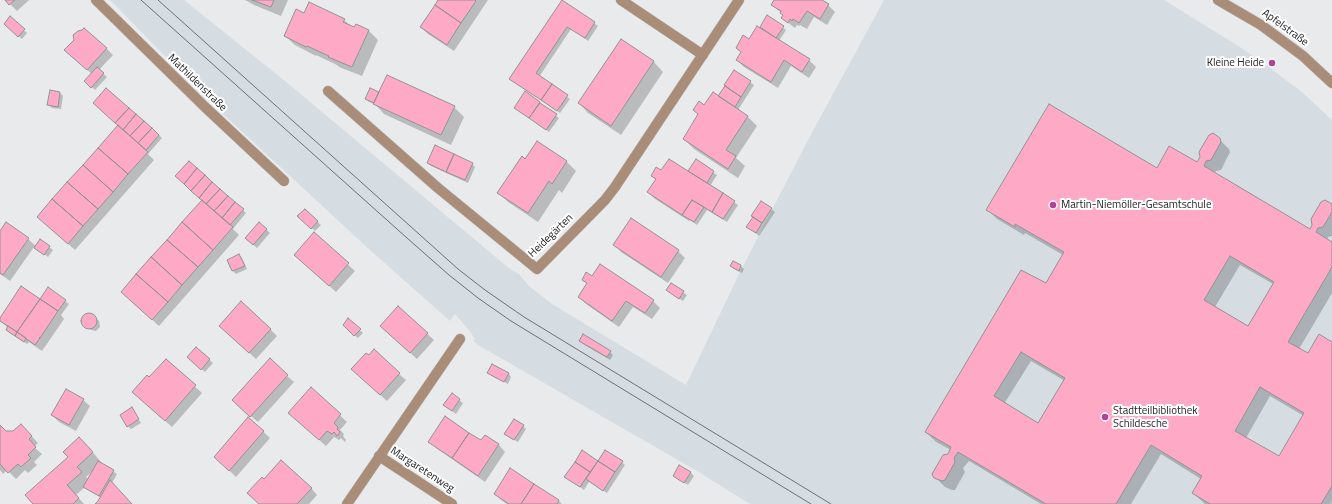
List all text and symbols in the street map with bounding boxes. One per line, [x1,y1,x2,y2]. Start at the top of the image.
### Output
street label: Apfelstraße [1259,7,1311,49]
street label: Mathildenstraße [165,52,229,114]
place label: Kleine Heide [1207,56,1264,70]
marker: Kleine Heide [1267,58,1277,68]
place label: Martin-Niemöller-Gesamtschule [1061,198,1211,212]
marker: Martin-Niemöller-Gesamtschule [1048,200,1058,210]
street label: Heidegärten [526,211,576,261]
place label: Stadtteilbibliothek Schildesche [1113,404,1198,430]
marker: Stadtteilbibliothek Schildesche [1100,412,1110,422]
street label: Margaretenweg [388,444,456,496]

